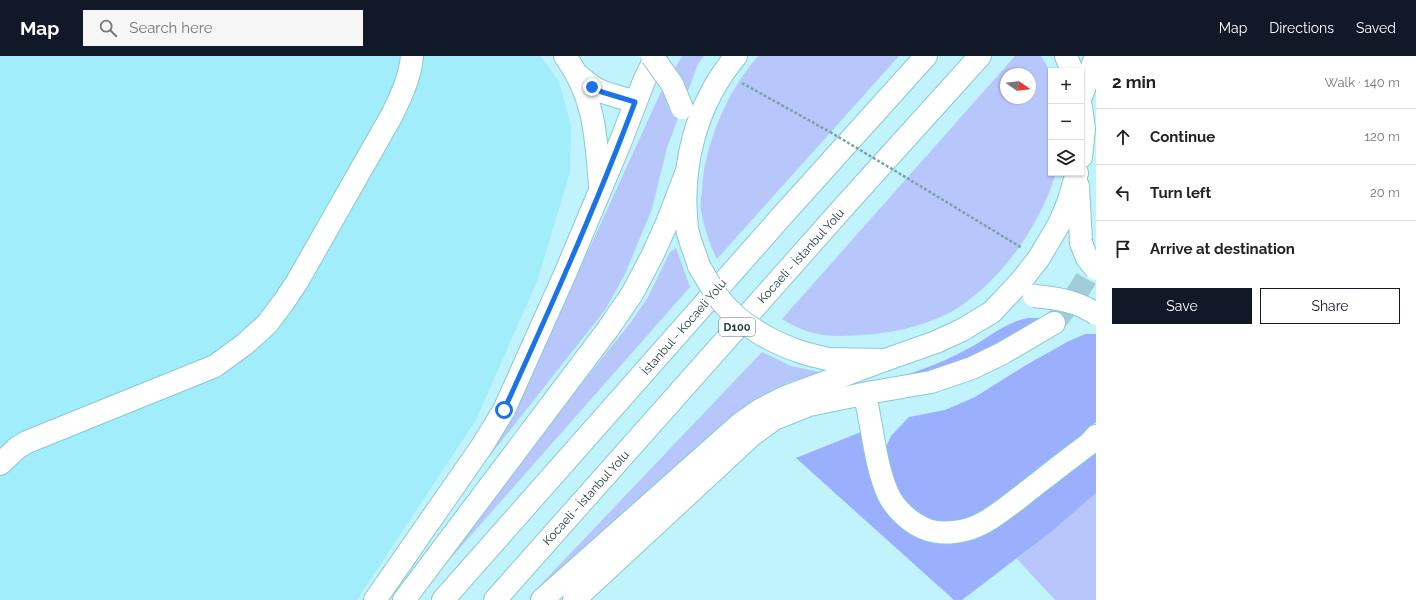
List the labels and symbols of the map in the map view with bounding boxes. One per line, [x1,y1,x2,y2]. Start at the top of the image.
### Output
north arrow [1000,68,1036,104]
route end [583,78,601,96]
street label: Kocaeli - İstanbul Yolu [755,206,847,306]
street label: İstanbul - Kocaeli Yolu [639,276,729,378]
road number: D100 [719,318,755,336]
route start [495,401,513,419]
street label: Kocaeli - İstanbul Yolu [540,448,632,548]

